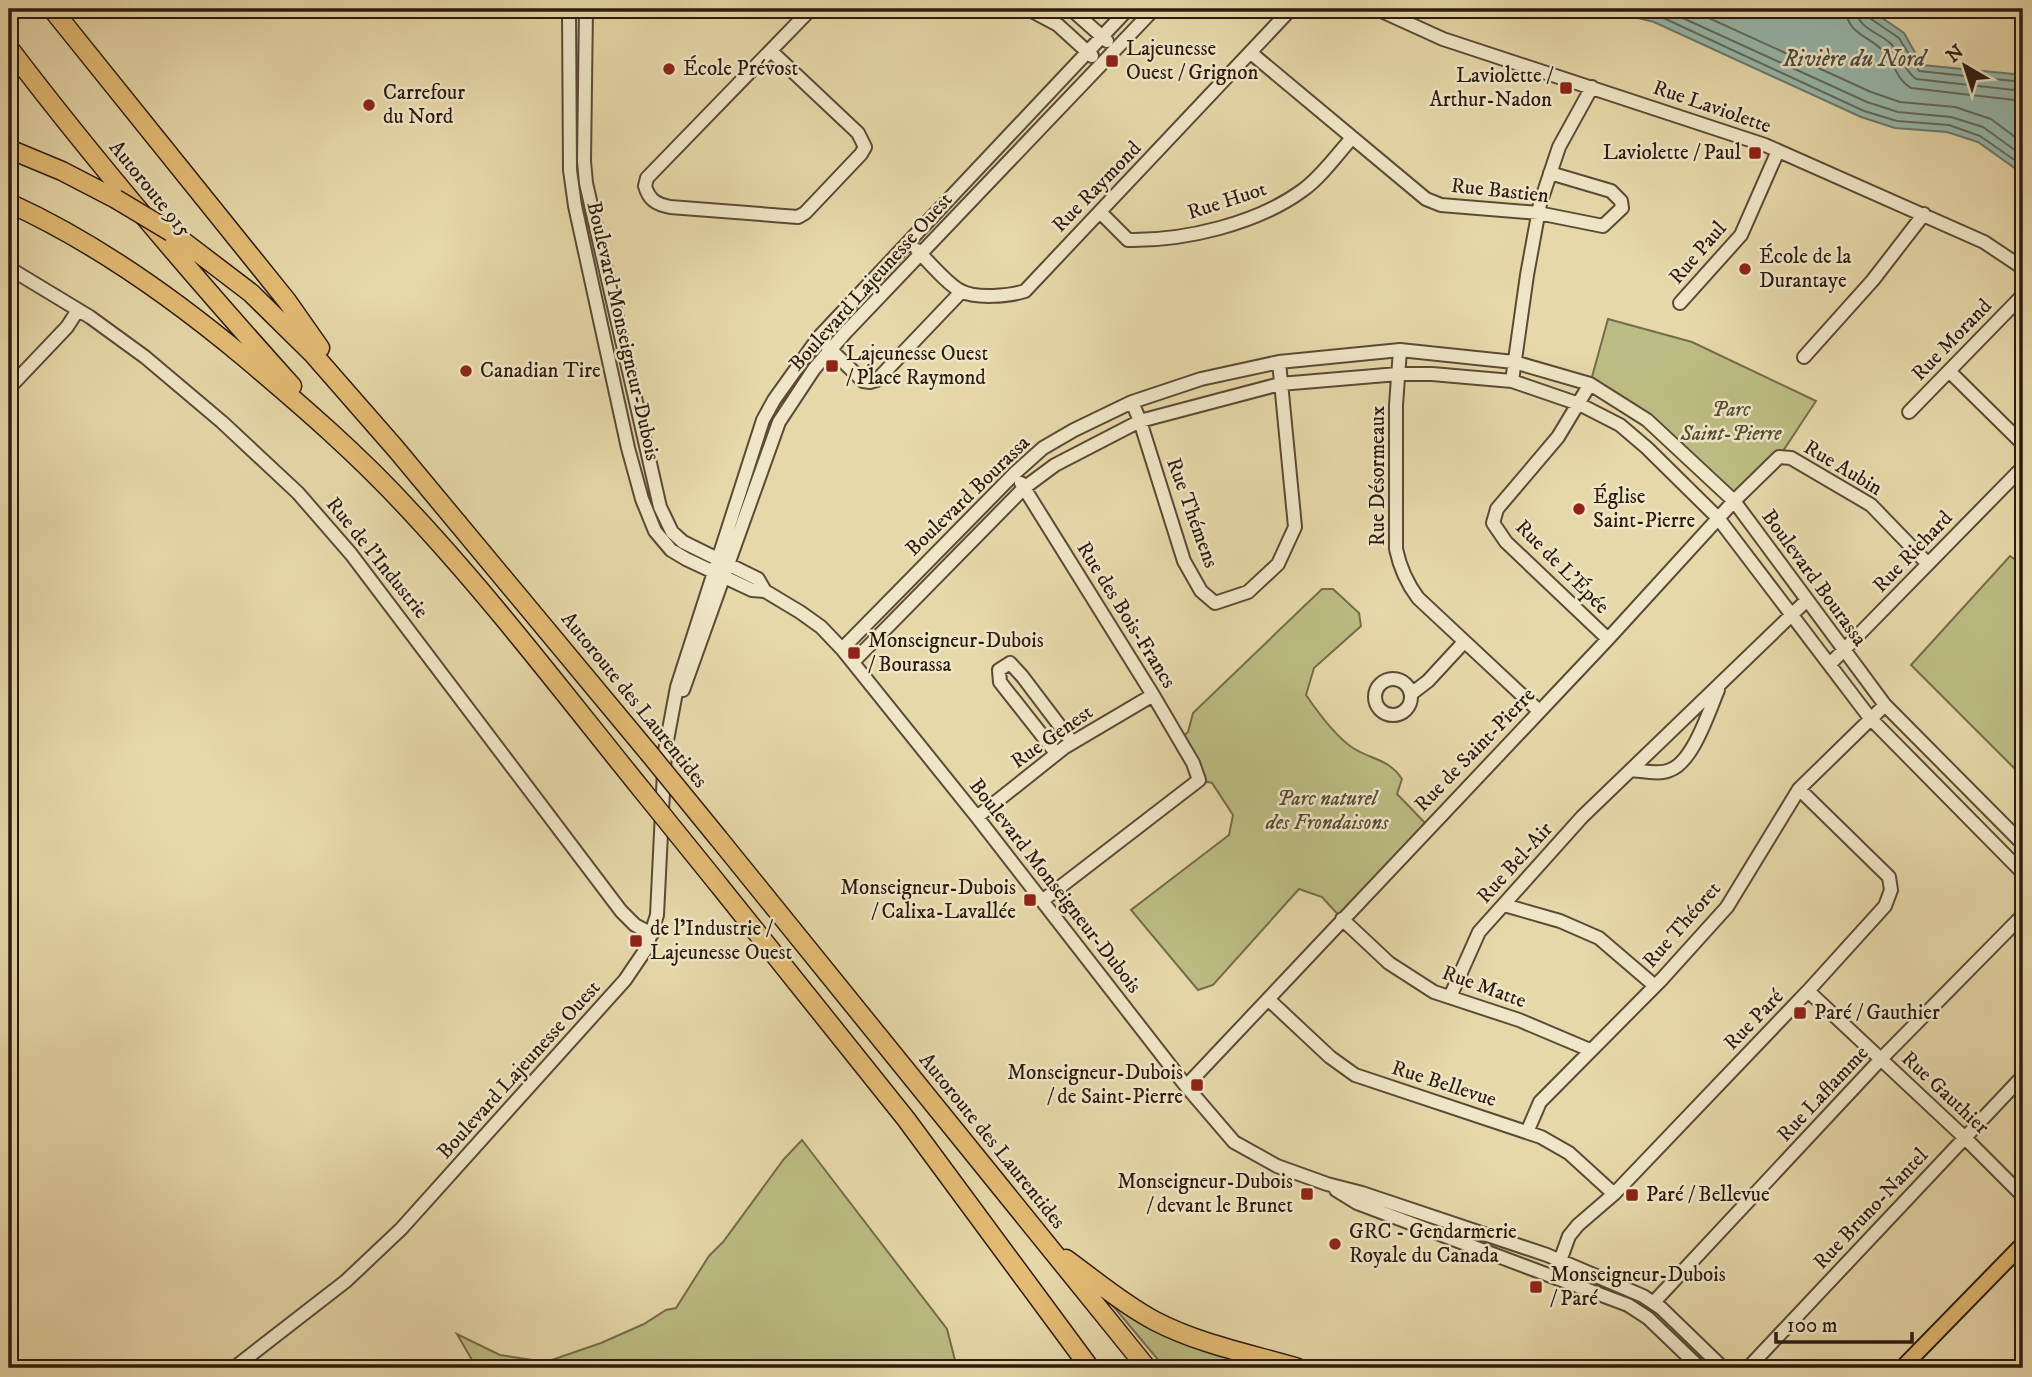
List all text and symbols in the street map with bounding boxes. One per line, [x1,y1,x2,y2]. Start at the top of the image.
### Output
north arrow [1930,32,2000,102]
place label: Lajeunesse Ouest / Grignon [1126,36,1258,86]
text: N [1942,40,1969,68]
water label: Rivière du Nord [1782,45,1928,74]
marker: Lajeunesse Ouest / Grignon [1104,53,1120,69]
place label: École Prévost [683,55,799,82]
marker: École Prévost [661,61,677,77]
place label: Laviolette / Arthur-Nadon [1429,63,1554,113]
street label: Rue Laviolette [1650,75,1775,139]
place label: Carrefour du Nord [383,80,465,130]
marker: Laviolette / Arthur-Nadon [1558,80,1574,96]
marker: Carrefour du Nord [361,97,377,113]
street label: Autoroute 915 [103,135,197,243]
street label: Rue Raymond [1047,135,1147,238]
place label: Laviolette / Paul [1603,140,1742,166]
marker: Laviolette / Paul [1747,145,1763,161]
street label: Rue Bastien [1450,173,1550,209]
street label: Rue Huot [1184,176,1270,226]
street label: Boulevard Lajeunesse Ouest [784,187,958,377]
street label: Boulevard Monseigneur-Dubois [581,199,665,463]
street label: Rue Paul [1664,216,1733,290]
place label: École de la Durantaye [1759,243,1851,294]
marker: École de la Durantaye [1737,261,1753,277]
street label: Rue Morand [1906,293,1998,387]
place label: Lajeunesse Ouest / Place Raymond [846,341,988,391]
place label: Canadian Tire [480,358,601,384]
marker: Lajeunesse Ouest / Place Raymond [824,358,840,374]
marker: Canadian Tire [458,363,474,379]
park label: Parc Saint-Pierre [1680,397,1782,447]
street label: Rue Désormeaux [1365,406,1391,546]
street label: Boulevard Bourassa [900,430,1036,562]
street label: Rue Aubin [1799,434,1887,502]
street label: Rue Thémens [1160,454,1224,572]
place label: Église Saint-Pierre [1593,483,1695,534]
street label: Rue de l'Industrie [320,492,434,624]
marker: Église Saint-Pierre [1571,501,1587,517]
street label: Boulevard Bourassa [1756,505,1872,652]
street label: Rue Richard [1868,505,1959,598]
street label: Rue de L'Épée [1509,514,1615,620]
street label: Rue des Bois-Francs [1070,537,1182,693]
street label: Autoroute des Laurentides [555,607,713,793]
place label: Monseigneur-Dubois / Bourassa [868,628,1044,678]
marker: Monseigneur-Dubois / Bourassa [846,645,862,661]
street label: Rue de Saint-Pierre [1409,682,1541,818]
street label: Rue Genest [1006,699,1098,775]
street label: Boulevard Monseigneur-Dubois [963,773,1147,999]
park label: Parc naturel des Frondaisons [1265,786,1389,836]
street label: Rue Bel-Air [1472,817,1558,909]
place label: Monseigneur-Dubois / Calixa-Lavallée [840,875,1016,925]
street label: Rue Théoret [1637,876,1727,974]
marker: Monseigneur-Dubois / Calixa-Lavallée [1022,892,1038,908]
place label: de l'Industrie / Lajeunesse Ouest [650,916,792,966]
marker: de l'Industrie / Lajeunesse Ouest [628,933,644,949]
street label: Rue Matte [1438,960,1530,1014]
street label: Boulevard Lajeunesse Ouest [432,975,606,1165]
street label: Rue Paré [1719,984,1790,1056]
place label: Paré / Gauthier [1814,1000,1940,1026]
marker: Paré / Gauthier [1792,1005,1808,1021]
street label: Rue Laflamme [1772,1040,1874,1148]
street label: Rue Gauthier [1896,1046,1994,1140]
street label: Autoroute des Laurentides [913,1048,1071,1234]
street label: Rue Bellevue [1388,1055,1500,1113]
place label: Monseigneur-Dubois / de Saint-Pierre [1007,1060,1183,1110]
marker: Monseigneur-Dubois / de Saint-Pierre [1189,1077,1205,1093]
street label: Rue Bruno-Nantel [1808,1142,1934,1275]
place label: Monseigneur-Dubois / devant le Brunet [1117,1169,1293,1219]
place label: Paré / Bellevue [1646,1182,1770,1208]
marker: Monseigneur-Dubois / devant le Brunet [1299,1186,1315,1202]
marker: Paré / Bellevue [1624,1187,1640,1203]
place label: GRC - Gendarmerie Royale du Canada [1349,1219,1517,1269]
marker: GRC - Gendarmerie Royale du Canada [1327,1236,1343,1252]
place label: Monseigneur-Dubois / Paré [1550,1262,1726,1312]
marker: Monseigneur-Dubois / Paré [1528,1279,1544,1295]
scale bar [1776,1300,1913,1344]
text: 100 m [1787,1313,1838,1339]

